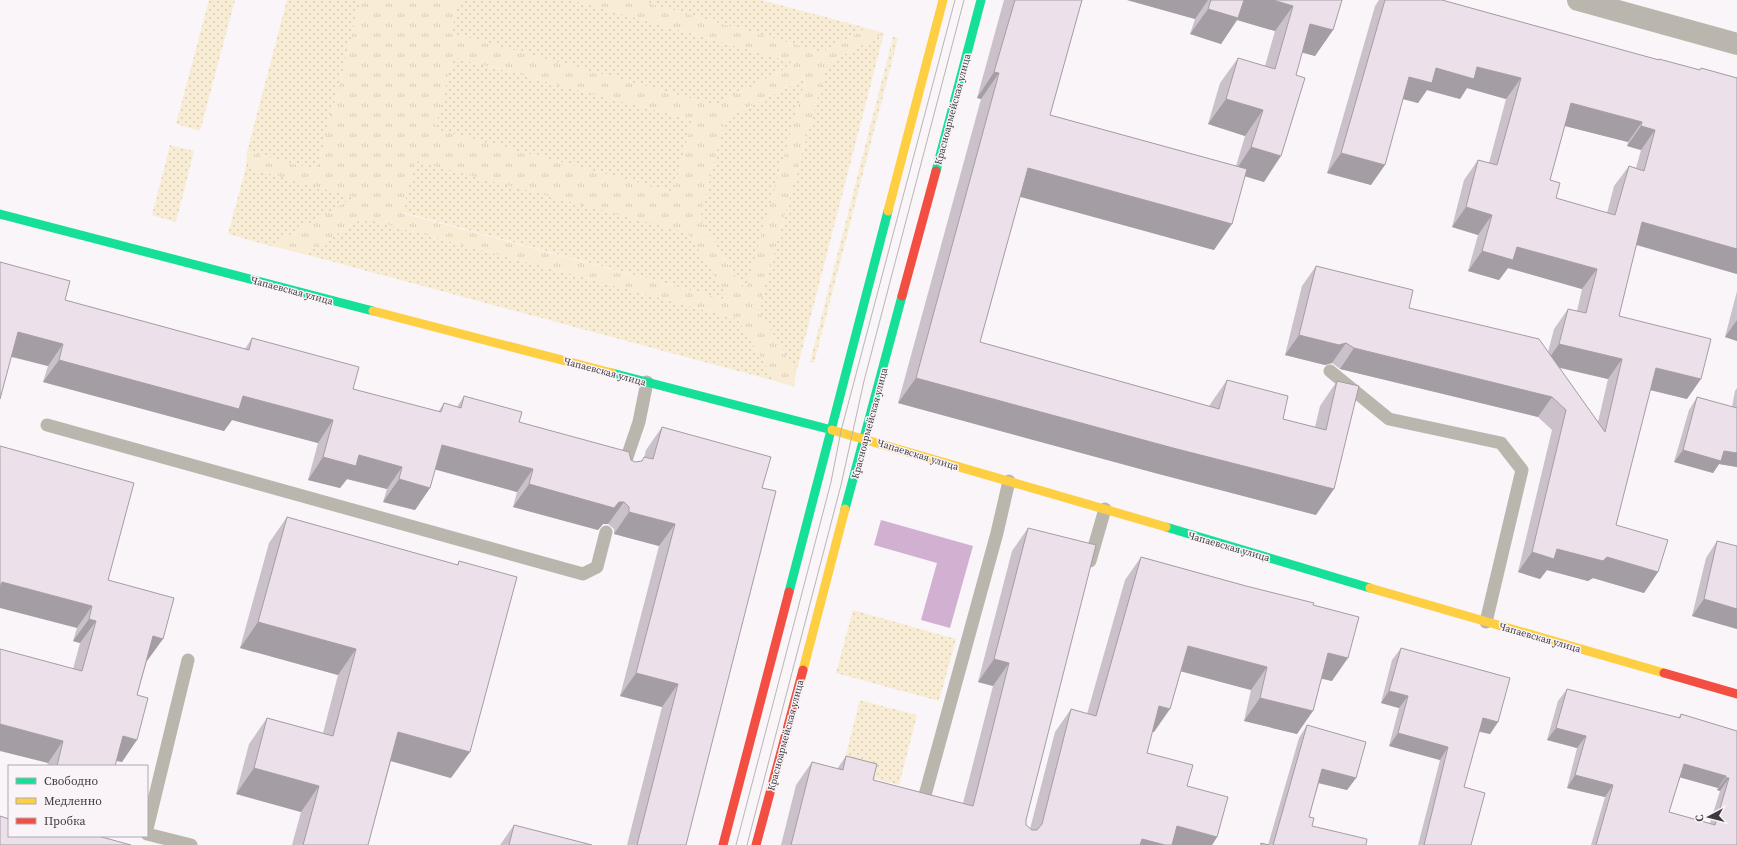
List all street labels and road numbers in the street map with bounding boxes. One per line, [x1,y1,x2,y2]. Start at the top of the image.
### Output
street label: Красноармейская улица [931,51,974,166]
street label: Чапаевская улица [249,273,335,308]
street label: Чапаевская улица [562,354,648,389]
street label: Красноармейская улица [848,365,891,480]
street label: Чапаевская улица [875,436,961,473]
street label: Чапаевская улица [1186,529,1272,565]
street label: Чапаевская улица [1497,620,1583,656]
street label: Красноармейская улица [764,677,807,792]

